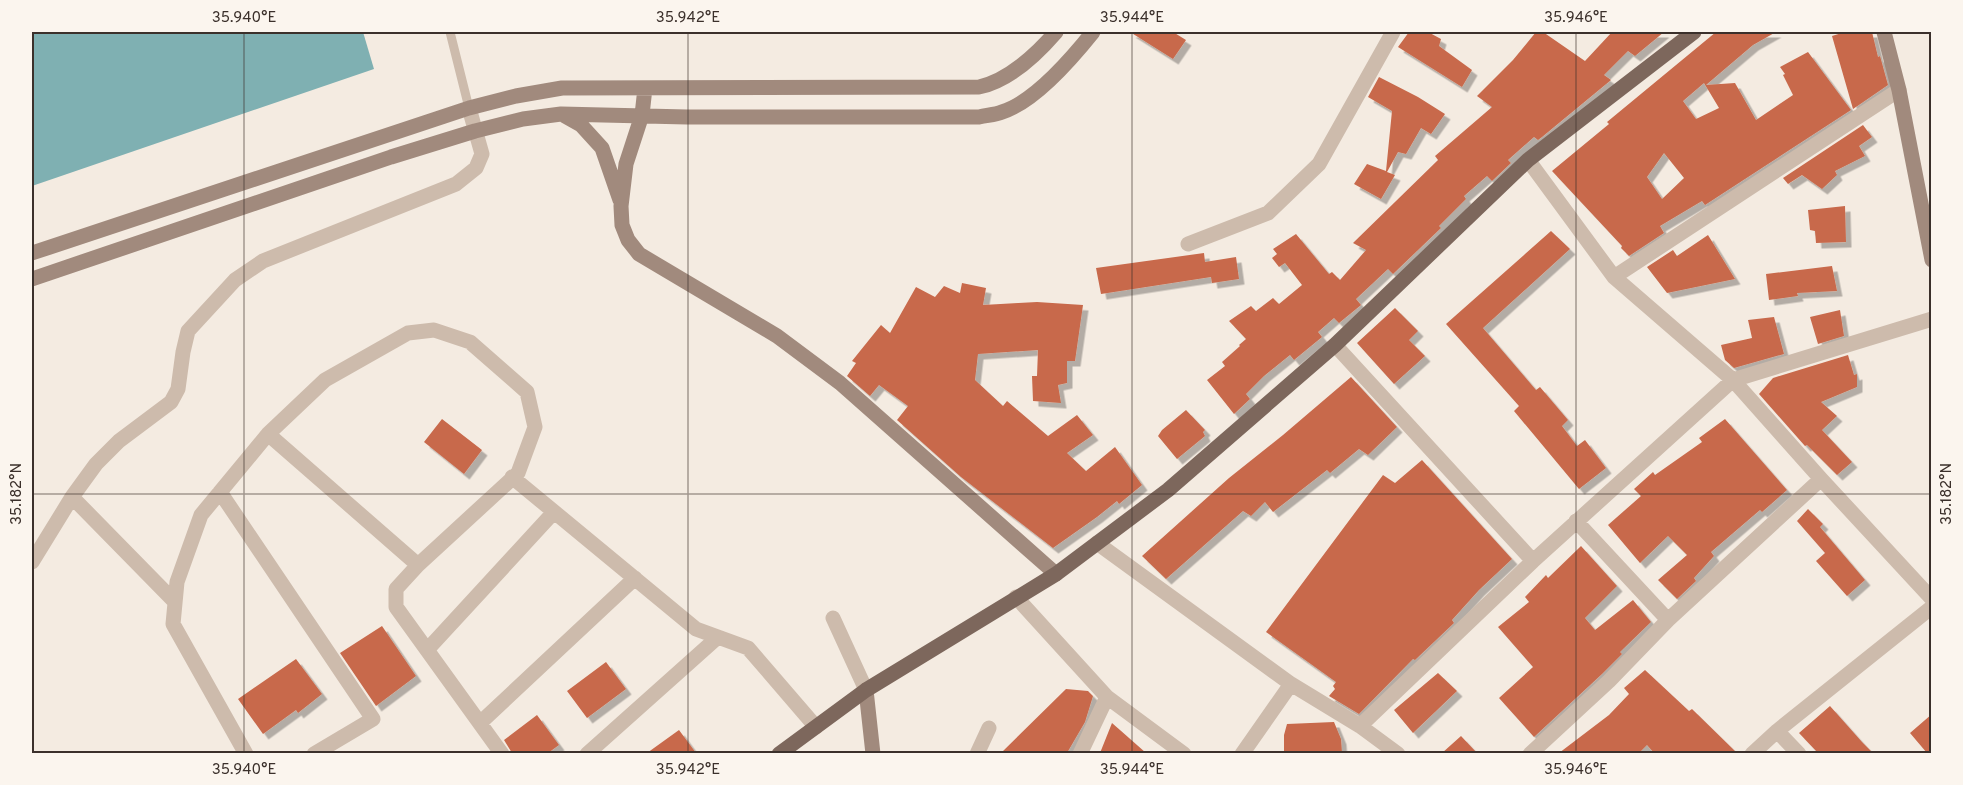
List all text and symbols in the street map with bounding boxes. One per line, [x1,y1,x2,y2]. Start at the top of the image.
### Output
text: 35.940°E [212,9,276,28]
text: 35.942°E [656,9,720,28]
text: 35.944°E [1100,9,1164,28]
text: 35.946°E [1544,9,1608,28]
text: 35.182°N [8,463,27,525]
text: 35.182°N [1938,463,1957,525]
text: 35.940°E [212,761,276,780]
text: 35.942°E [656,761,720,780]
text: 35.944°E [1100,761,1164,780]
text: 35.946°E [1544,761,1608,780]

